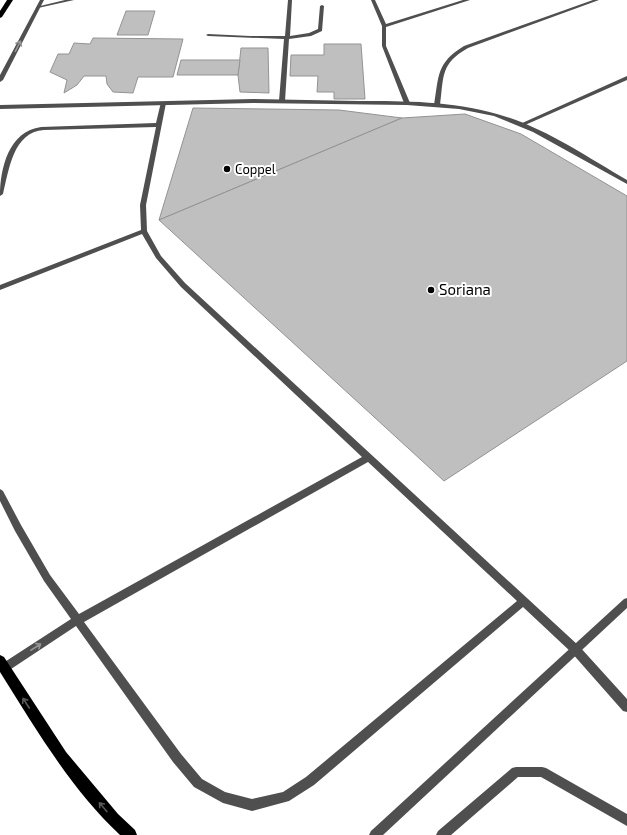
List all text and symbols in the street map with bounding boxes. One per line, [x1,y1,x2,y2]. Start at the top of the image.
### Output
one-way arrow [15,40,22,52]
place label: Coppel [235,161,276,177]
marker: Coppel [222,164,232,174]
place label: Soriana [439,280,491,298]
marker: Soriana [426,285,436,295]
one-way arrow [30,643,41,651]
one-way arrow [22,697,30,708]
one-way arrow [99,802,108,812]

